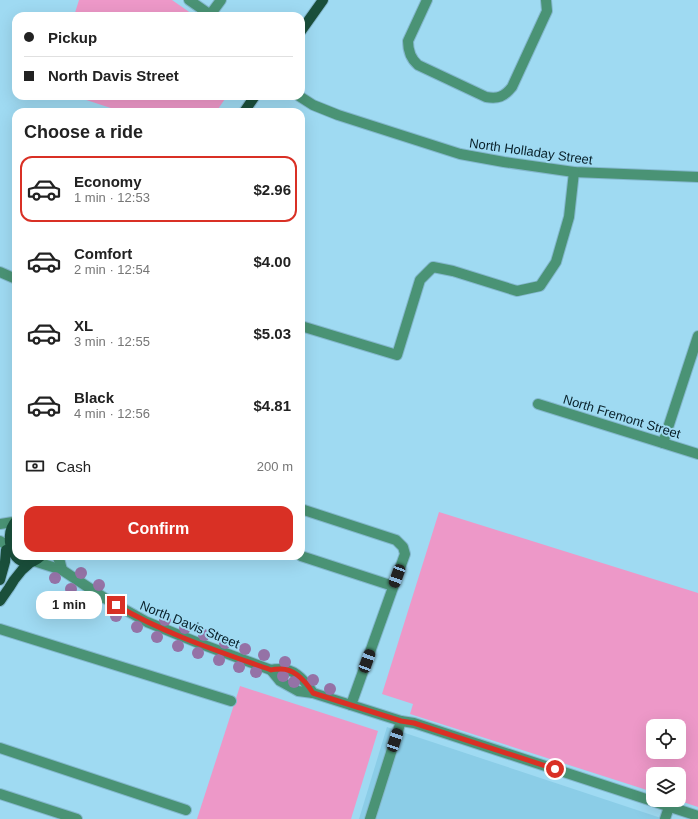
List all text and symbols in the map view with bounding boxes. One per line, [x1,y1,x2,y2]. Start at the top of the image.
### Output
text: Pickup [48,29,97,46]
text: North Davis Street [48,67,179,84]
text: Choose a ride [24,122,143,142]
street label: North Holladay Street [468,135,594,168]
icon: car [26,171,62,207]
text: Economy [74,173,142,190]
text: $2.96 [253,181,291,198]
text: 1 min · 12:53 [74,190,150,205]
icon: car [26,243,62,279]
text: Comfort [74,245,132,262]
text: $4.00 [253,253,291,270]
text: 2 min · 12:54 [74,262,150,277]
icon: car [26,315,62,351]
text: XL [74,317,93,334]
text: $5.03 [253,325,291,342]
text: 3 min · 12:55 [74,334,150,349]
icon: car [26,387,62,423]
text: Black [74,389,114,406]
street label: North Fremont Street [561,391,683,442]
text: $4.81 [253,397,291,414]
text: 4 min · 12:56 [74,406,150,421]
icon: cash [24,455,46,477]
text: Cash [56,458,91,475]
text: 200 m [257,459,293,474]
button: Confirm [24,506,293,552]
car [387,563,407,589]
callout: 1 min [36,591,102,619]
route end [107,596,125,614]
text: 1 min [52,597,86,612]
street label: North Davis Street [138,598,242,651]
car [357,648,377,674]
map controls [646,719,686,807]
button: locate [646,719,686,759]
car [386,727,404,753]
route start [546,760,564,778]
button: layers [646,767,686,807]

